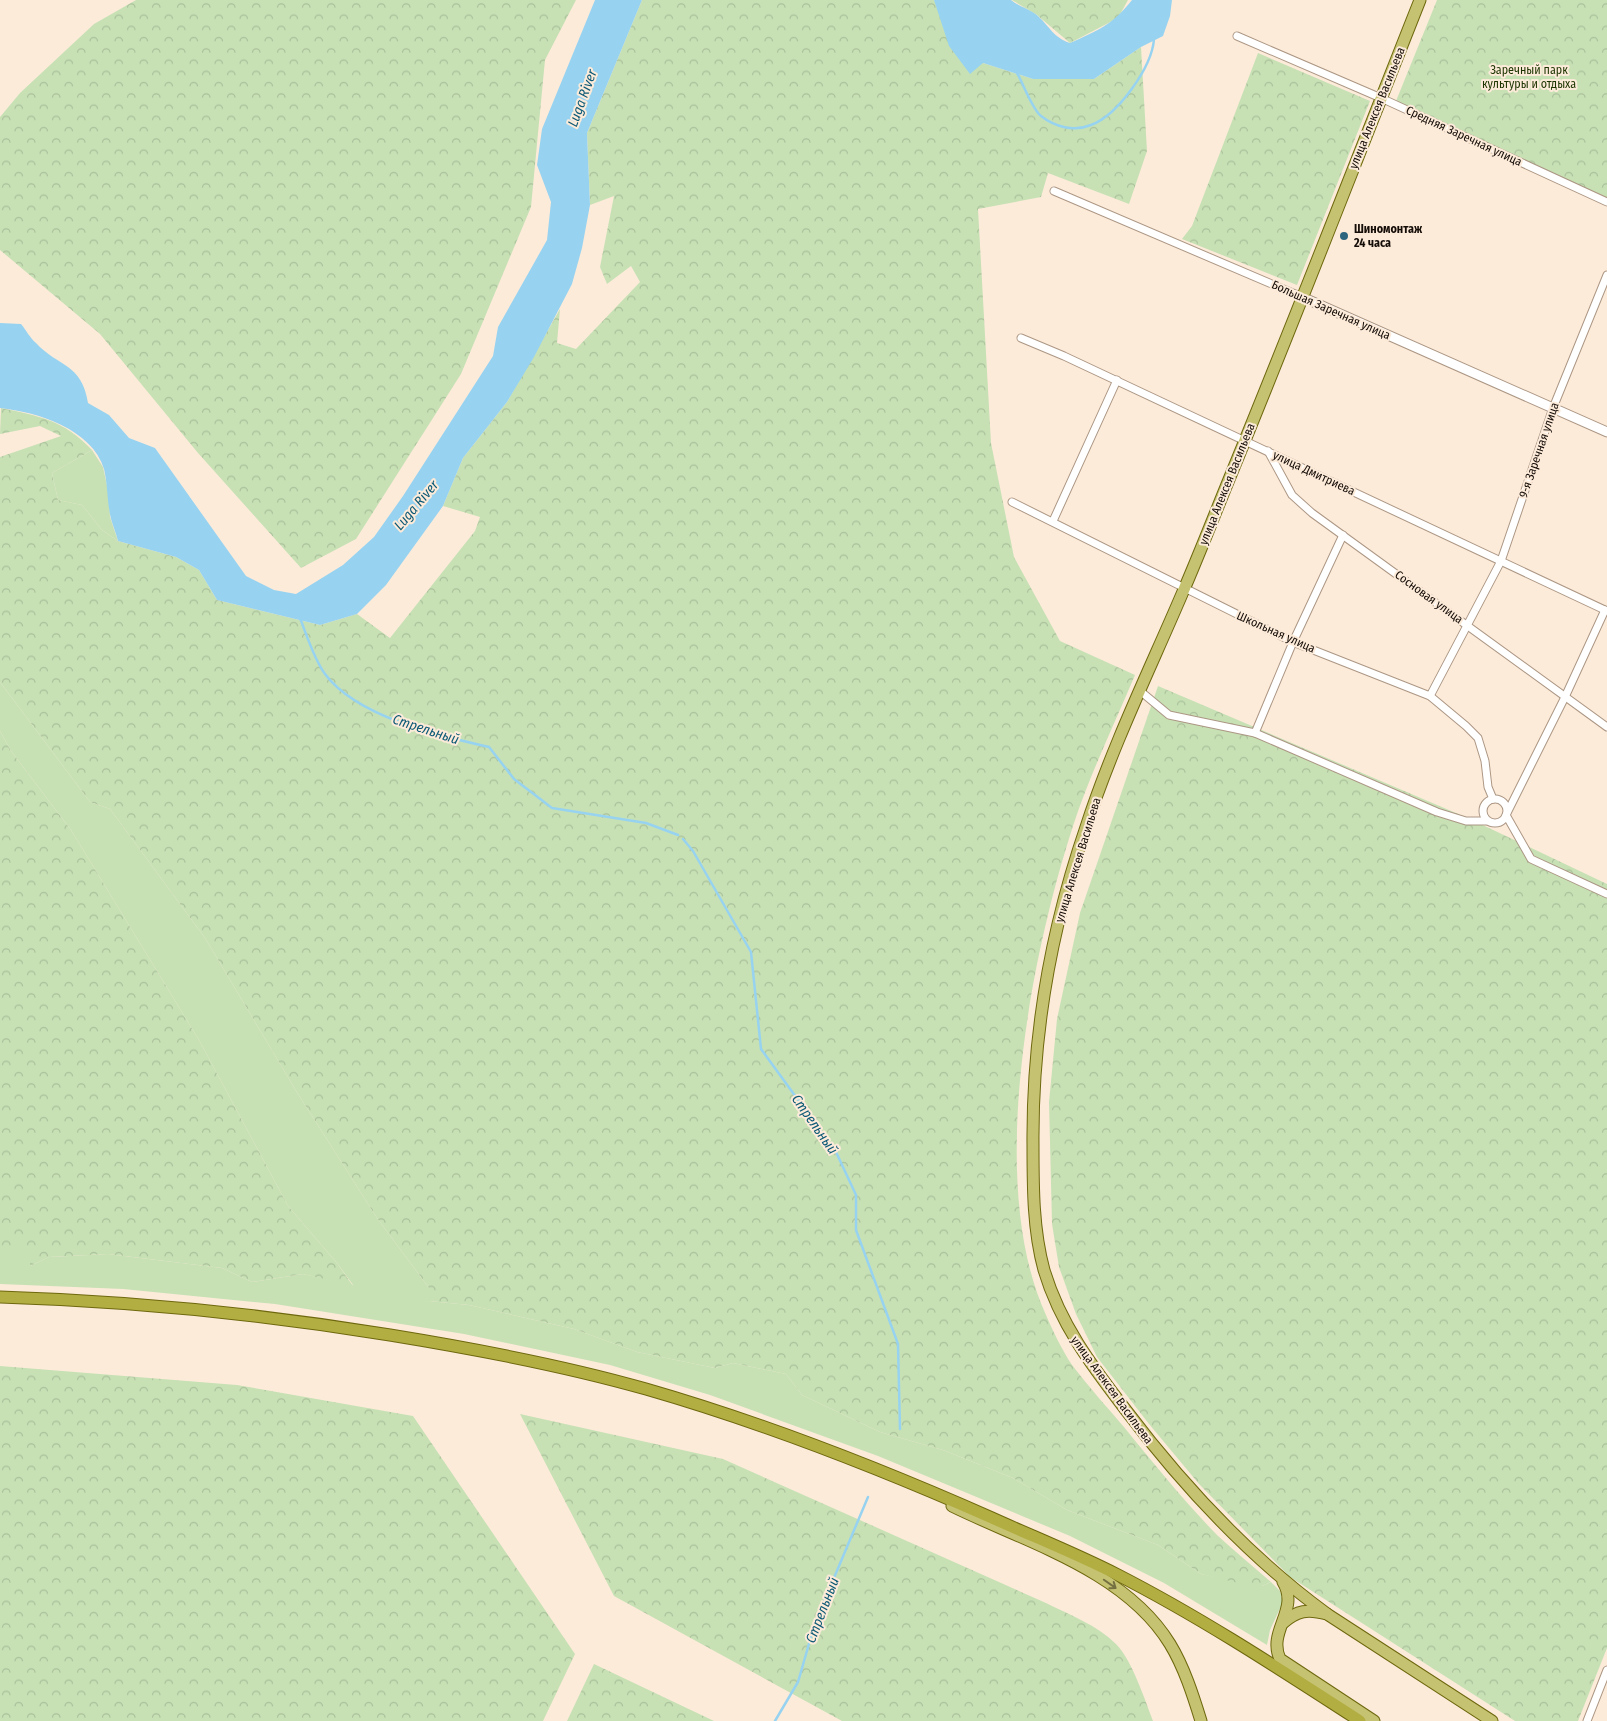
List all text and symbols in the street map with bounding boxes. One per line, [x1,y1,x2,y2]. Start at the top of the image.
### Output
street label: улица Алексея Васильева [1346,45,1408,171]
park label: Заречный парк культуры и отдыха [1482,63,1576,91]
water label: Luga River [564,66,601,129]
street label: Средняя Заречная улица [1404,103,1524,169]
place label: Шиномонтаж 24 часа [1353,222,1423,250]
marker: Шиномонтаж 24 часа [1338,230,1350,242]
street label: Большая Заречная улица [1270,277,1393,343]
street label: 9-я Заречная улица [1516,400,1562,499]
street label: улица Алексея Васильева [1196,421,1258,547]
street label: улица Дмитриева [1271,448,1357,498]
water label: Luga River [391,476,443,534]
street label: Сосновая улица [1392,568,1466,626]
street label: Школьная улица [1235,608,1318,656]
water label: Стрельный [390,711,461,748]
street label: улица Алексея Васильева [1052,796,1104,924]
water label: Стрельный [788,1091,841,1157]
street label: улица Алексея Васильева [1068,1333,1156,1447]
water label: Стрельный [802,1575,843,1645]
one-way arrow [1103,1579,1117,1589]

